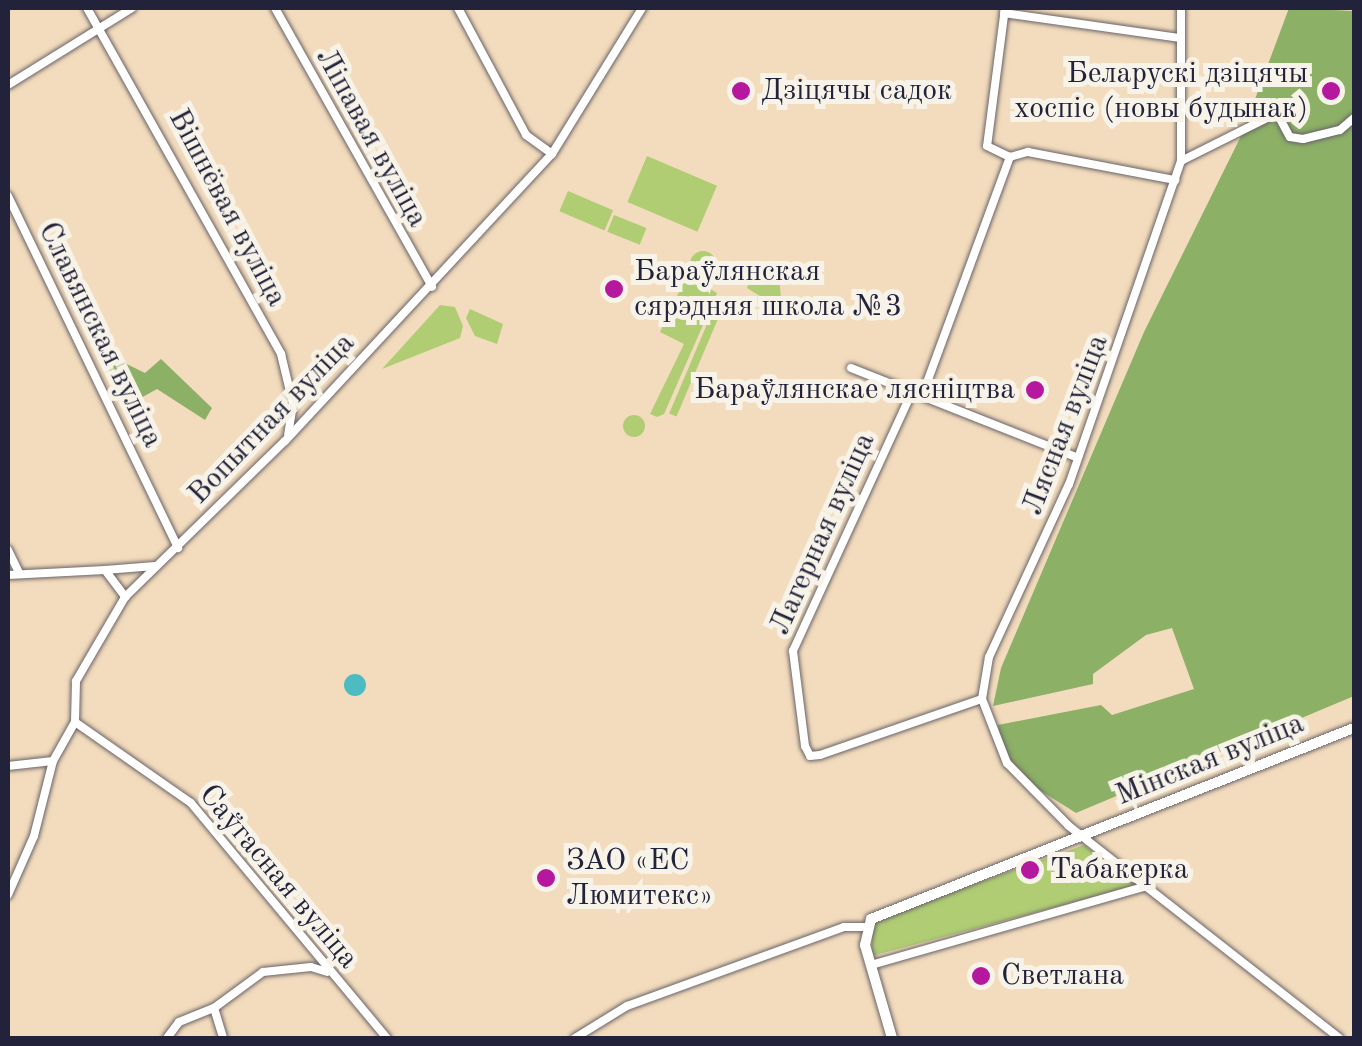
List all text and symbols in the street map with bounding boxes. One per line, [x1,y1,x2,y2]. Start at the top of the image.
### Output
street label: Ліпавая вуліца [307,42,435,234]
place label: Беларускі дзіцячы хоспіс (новы будынак) [1014,56,1308,126]
place label: Дзіцячы садок [761,73,952,109]
marker: Беларускі дзіцячы хоспіс (новы будынак) [1318,78,1344,104]
marker: Дзіцячы садок [730,80,752,102]
street label: Вішнёвая вуліца [160,103,294,313]
street label: Славянская вуліца [30,216,170,454]
place label: Бараўлянская сярэдняя школа №3 [634,254,902,324]
marker: Бараўлянская сярэдняя школа №3 [603,278,625,300]
street label: Вопытная вуліца [181,326,363,512]
street label: Лясная вуліца [1015,330,1117,520]
place label: Бараўлянскае лясніцтва [694,372,1015,408]
marker: Бараўлянскае лясніцтва [1024,379,1046,401]
street label: Лагерная вуліца [762,427,884,641]
street label: Мінская вуліца [1111,706,1309,814]
street label: Саўгасная вуліца [191,778,365,976]
place label: ЗАО «ЕС Люмитекс» [566,843,713,914]
place label: Табакерка [1050,852,1189,888]
marker: Табакерка [1019,859,1041,881]
marker: ЗАО «ЕС Люмитекс» [535,867,557,889]
place label: Светлана [1001,958,1124,994]
marker: Светлана [970,965,992,987]

